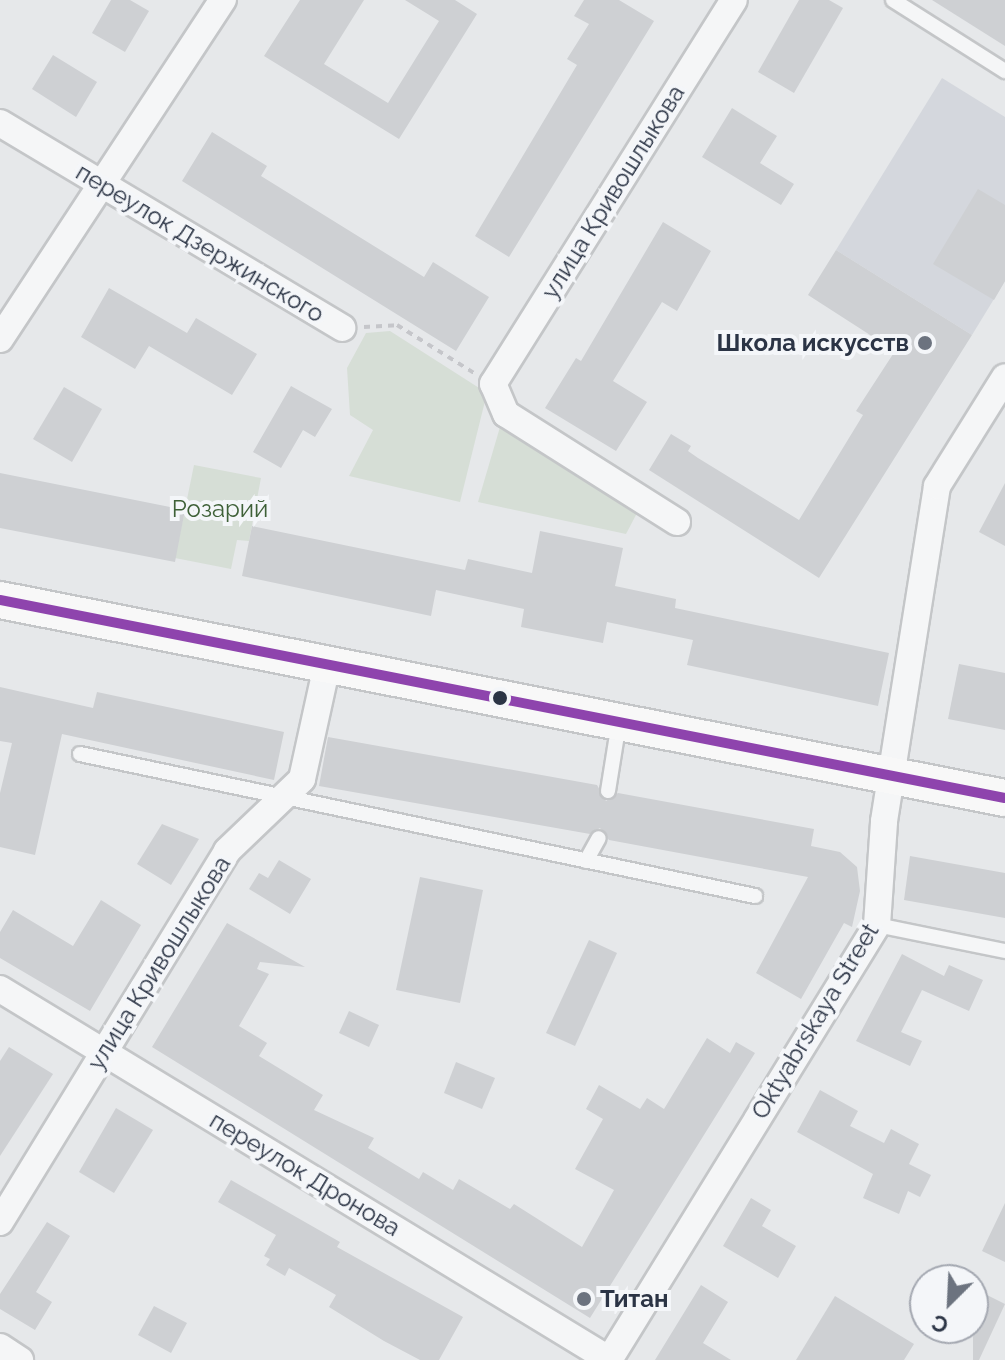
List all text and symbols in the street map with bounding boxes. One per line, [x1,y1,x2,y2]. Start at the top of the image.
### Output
street label: улица Кривошлыкова [535,80,691,304]
street label: переулок Дзержинского [71,157,329,329]
place label: Школа искусств [717,329,909,357]
marker: Школа искусств [916,334,934,352]
park label: Розарий [172,495,268,523]
unlabelled marker [492,690,508,706]
street label: улица Кривошлыкова [81,851,237,1075]
street label: Oktyabrskaya Street [745,918,885,1124]
street label: переулок Дронова [205,1106,405,1242]
north arrow [909,1264,989,1344]
place label: Титан [600,1285,669,1313]
marker: Титан [575,1290,593,1308]
text: С [928,1309,952,1339]

